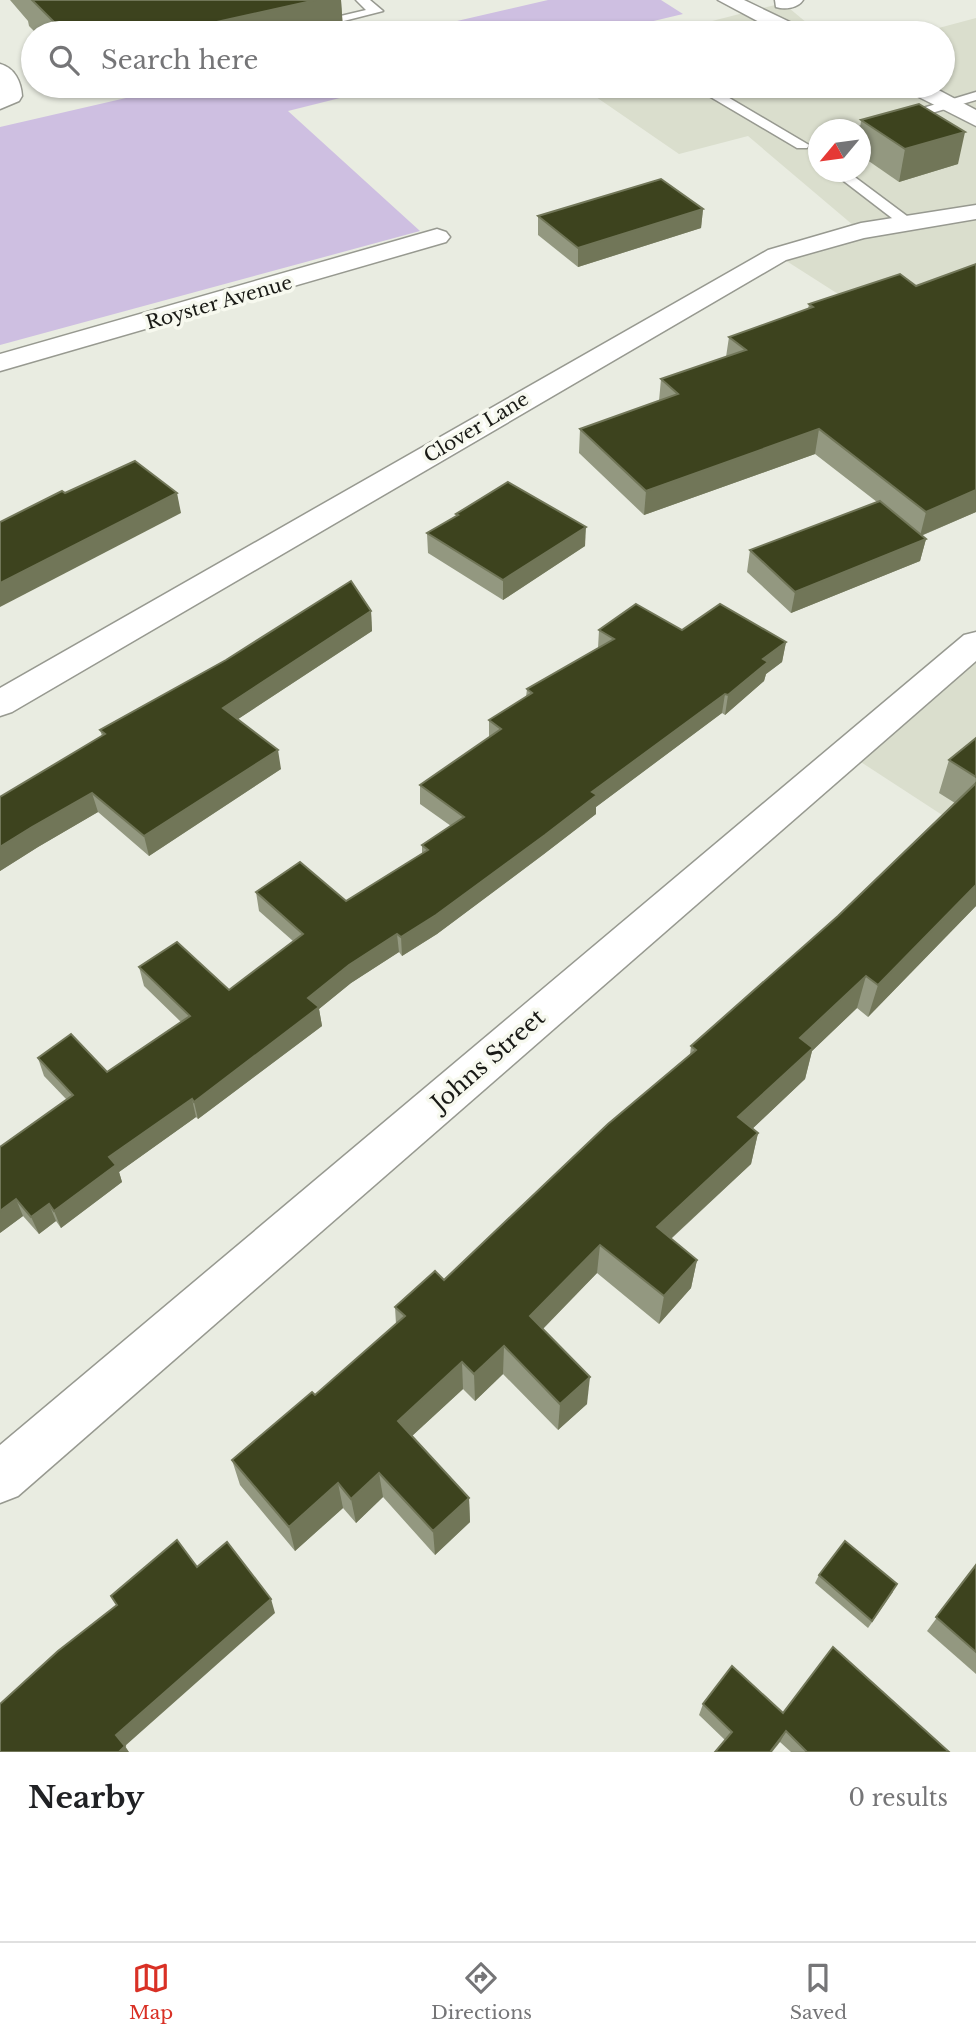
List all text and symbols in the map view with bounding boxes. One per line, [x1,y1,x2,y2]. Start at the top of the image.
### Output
search box [21,21,955,98]
icon: search [45,41,83,79]
text: Search here [101,44,258,76]
north arrow [808,119,871,182]
street label: Royster Avenue [143,271,295,334]
street label: Clover Lane [420,387,533,468]
street label: Johns Street [423,1003,551,1119]
text: Nearby [28,1779,144,1816]
text: 0 results [849,1784,948,1812]
tab: Map [129,1959,173,2024]
tab: Directions [431,1959,532,2024]
tab: Saved [790,1959,847,2024]

